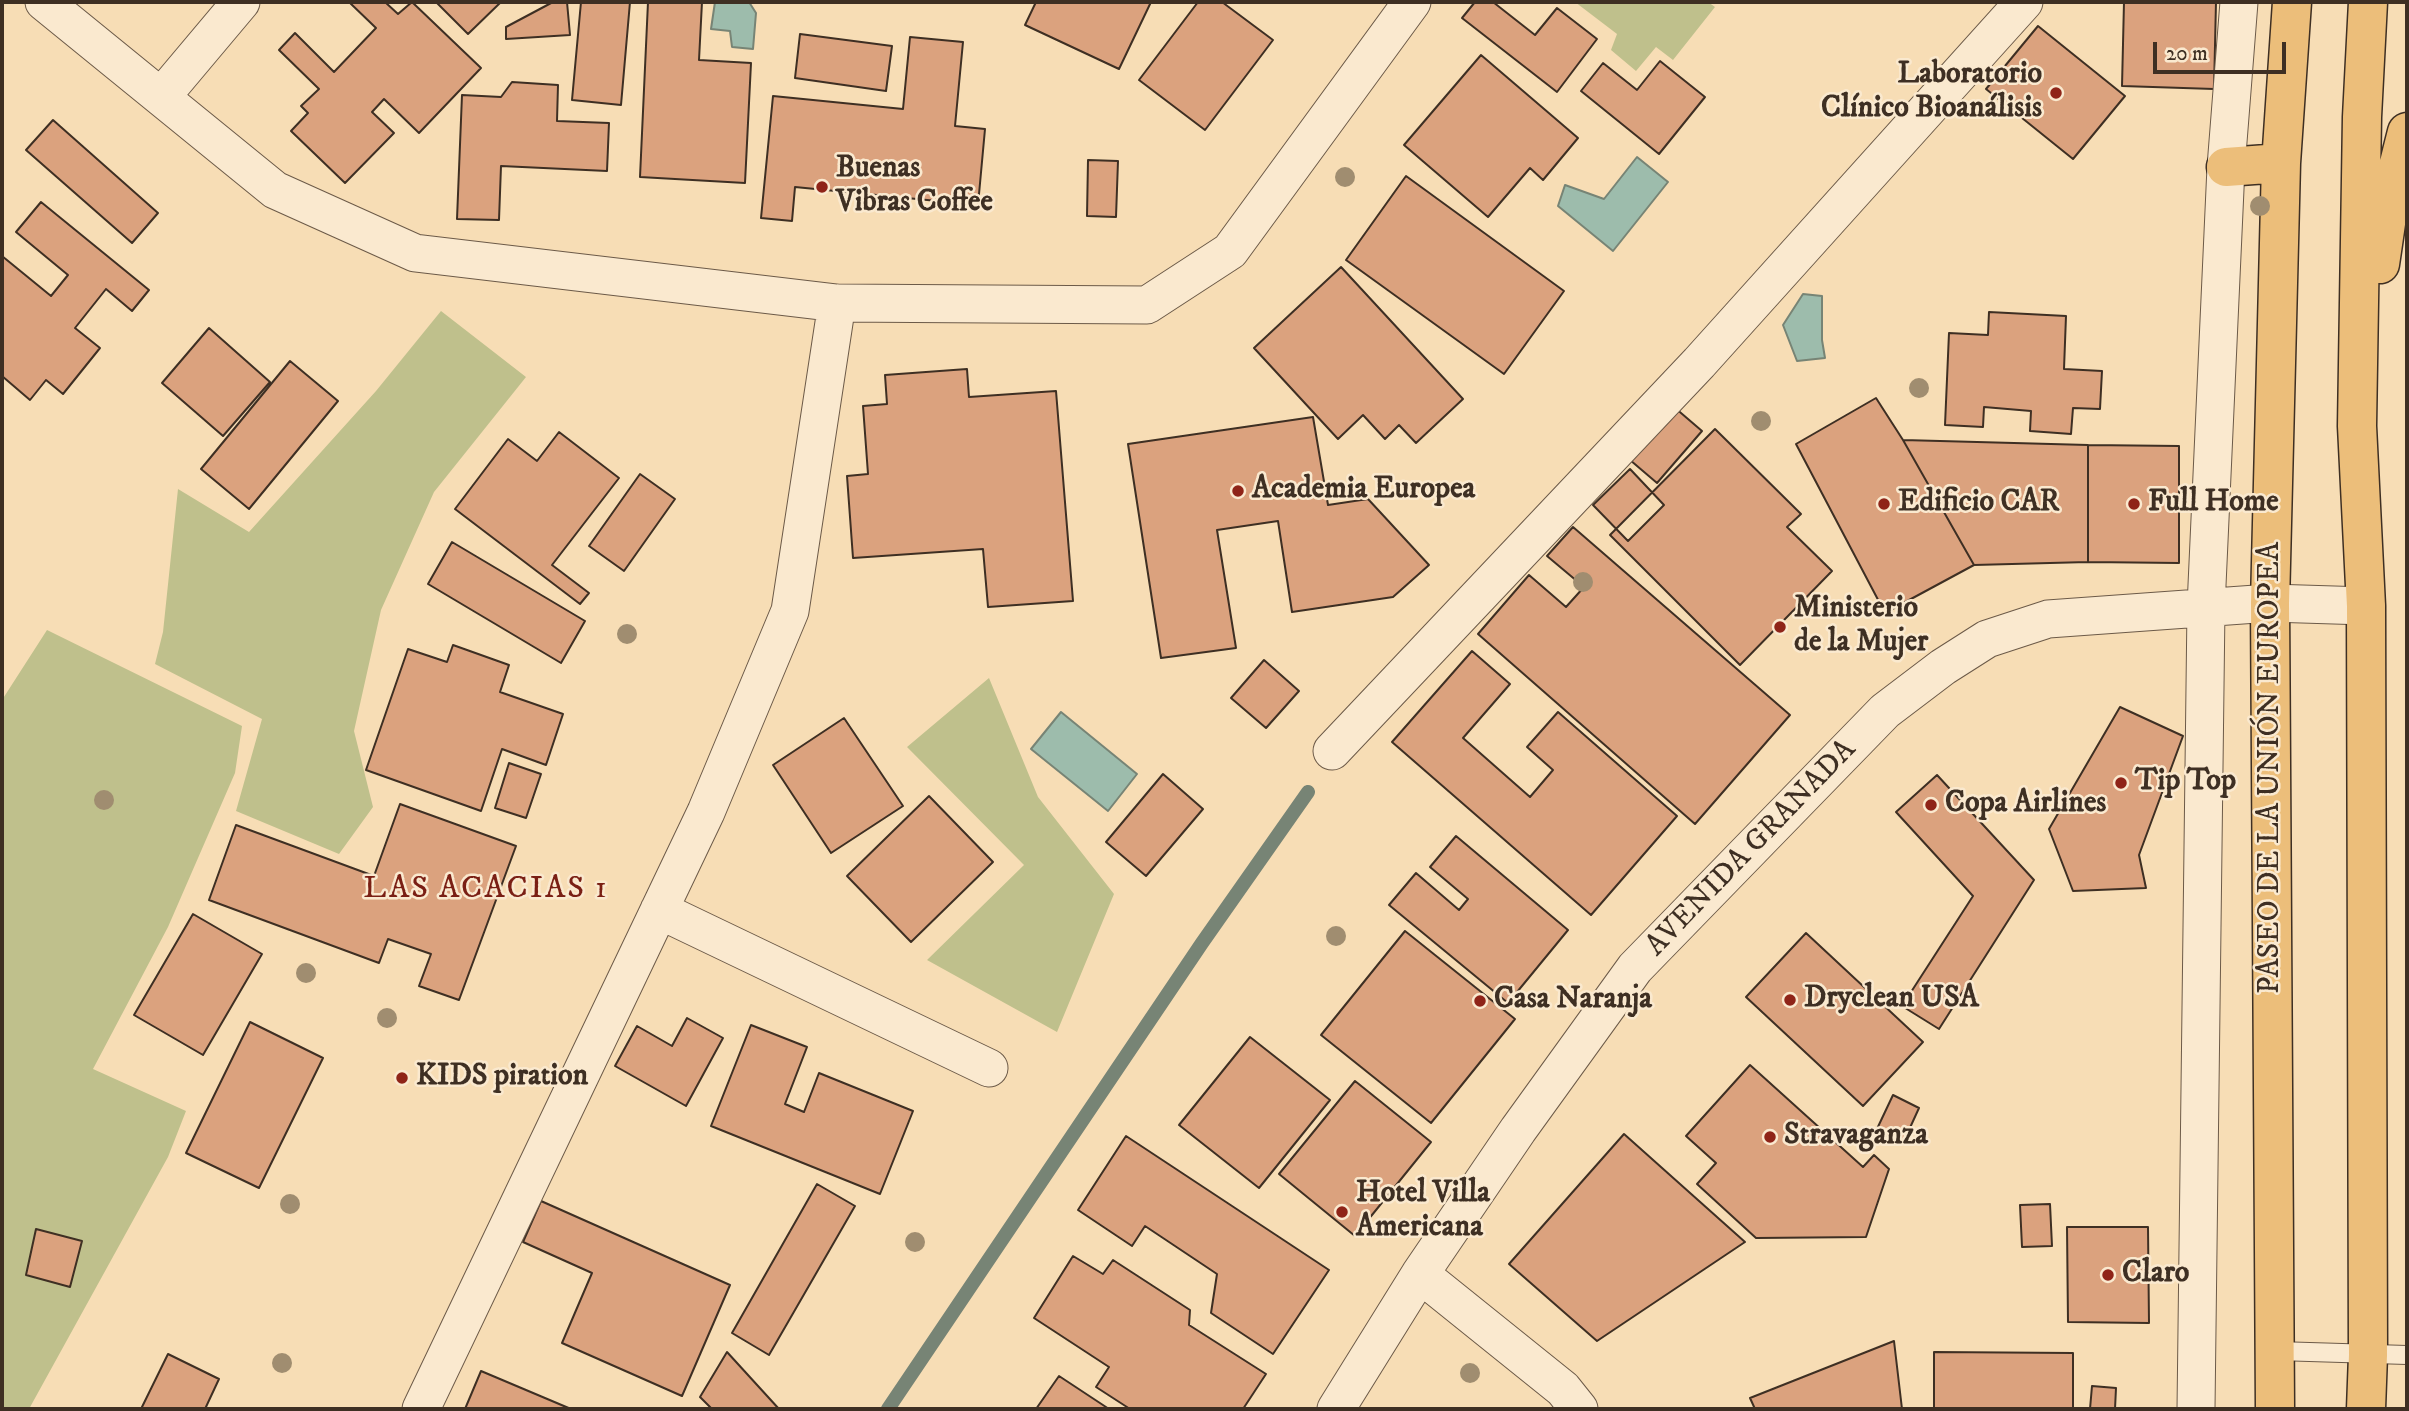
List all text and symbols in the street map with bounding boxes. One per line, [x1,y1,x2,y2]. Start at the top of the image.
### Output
scale bar [2157,28,2290,72]
text: 20 m [2166,41,2208,67]
place label: Laboratorio Clínico Bioanálisis [1821,58,2042,128]
marker: Laboratorio Clínico Bioanálisis [2048,85,2064,101]
place label: Buenas Vibras Coffee [836,152,993,222]
marker: Buenas Vibras Coffee [814,179,830,195]
place label: Academia Europea [1252,473,1475,509]
marker: Academia Europea [1230,483,1246,499]
place label: Edificio CAR [1898,486,2060,522]
place label: Full Home [2148,486,2279,522]
marker: Edificio CAR [1876,496,1892,512]
marker: Full Home [2126,496,2142,512]
street label: PASEO DE LA UNIÓN EUROPEA [2254,542,2290,994]
place label: Ministerio de la Mujer [1794,592,1928,662]
marker: Ministerio de la Mujer [1772,619,1788,635]
street label: AVENIDA GRANADA [1639,733,1865,965]
place label: Tip Top [2135,765,2236,801]
marker: Tip Top [2113,775,2129,791]
place label: Copa Airlines [1945,787,2106,823]
marker: Copa Airlines [1923,797,1939,813]
district label: LAS ACACIAS 1 [365,871,607,909]
place label: Dryclean USA [1804,982,1979,1018]
place label: Casa Naranja [1494,983,1652,1019]
marker: Dryclean USA [1782,992,1798,1008]
marker: Casa Naranja [1472,993,1488,1009]
place label: KIDS piration [416,1060,588,1096]
marker: KIDS piration [394,1070,410,1086]
place label: Stravaganza [1784,1119,1928,1155]
marker: Stravaganza [1762,1129,1778,1145]
place label: Hotel Villa Americana [1356,1177,1490,1248]
marker: Hotel Villa Americana [1334,1204,1350,1220]
place label: Claro [2122,1257,2189,1293]
marker: Claro [2100,1267,2116,1283]

